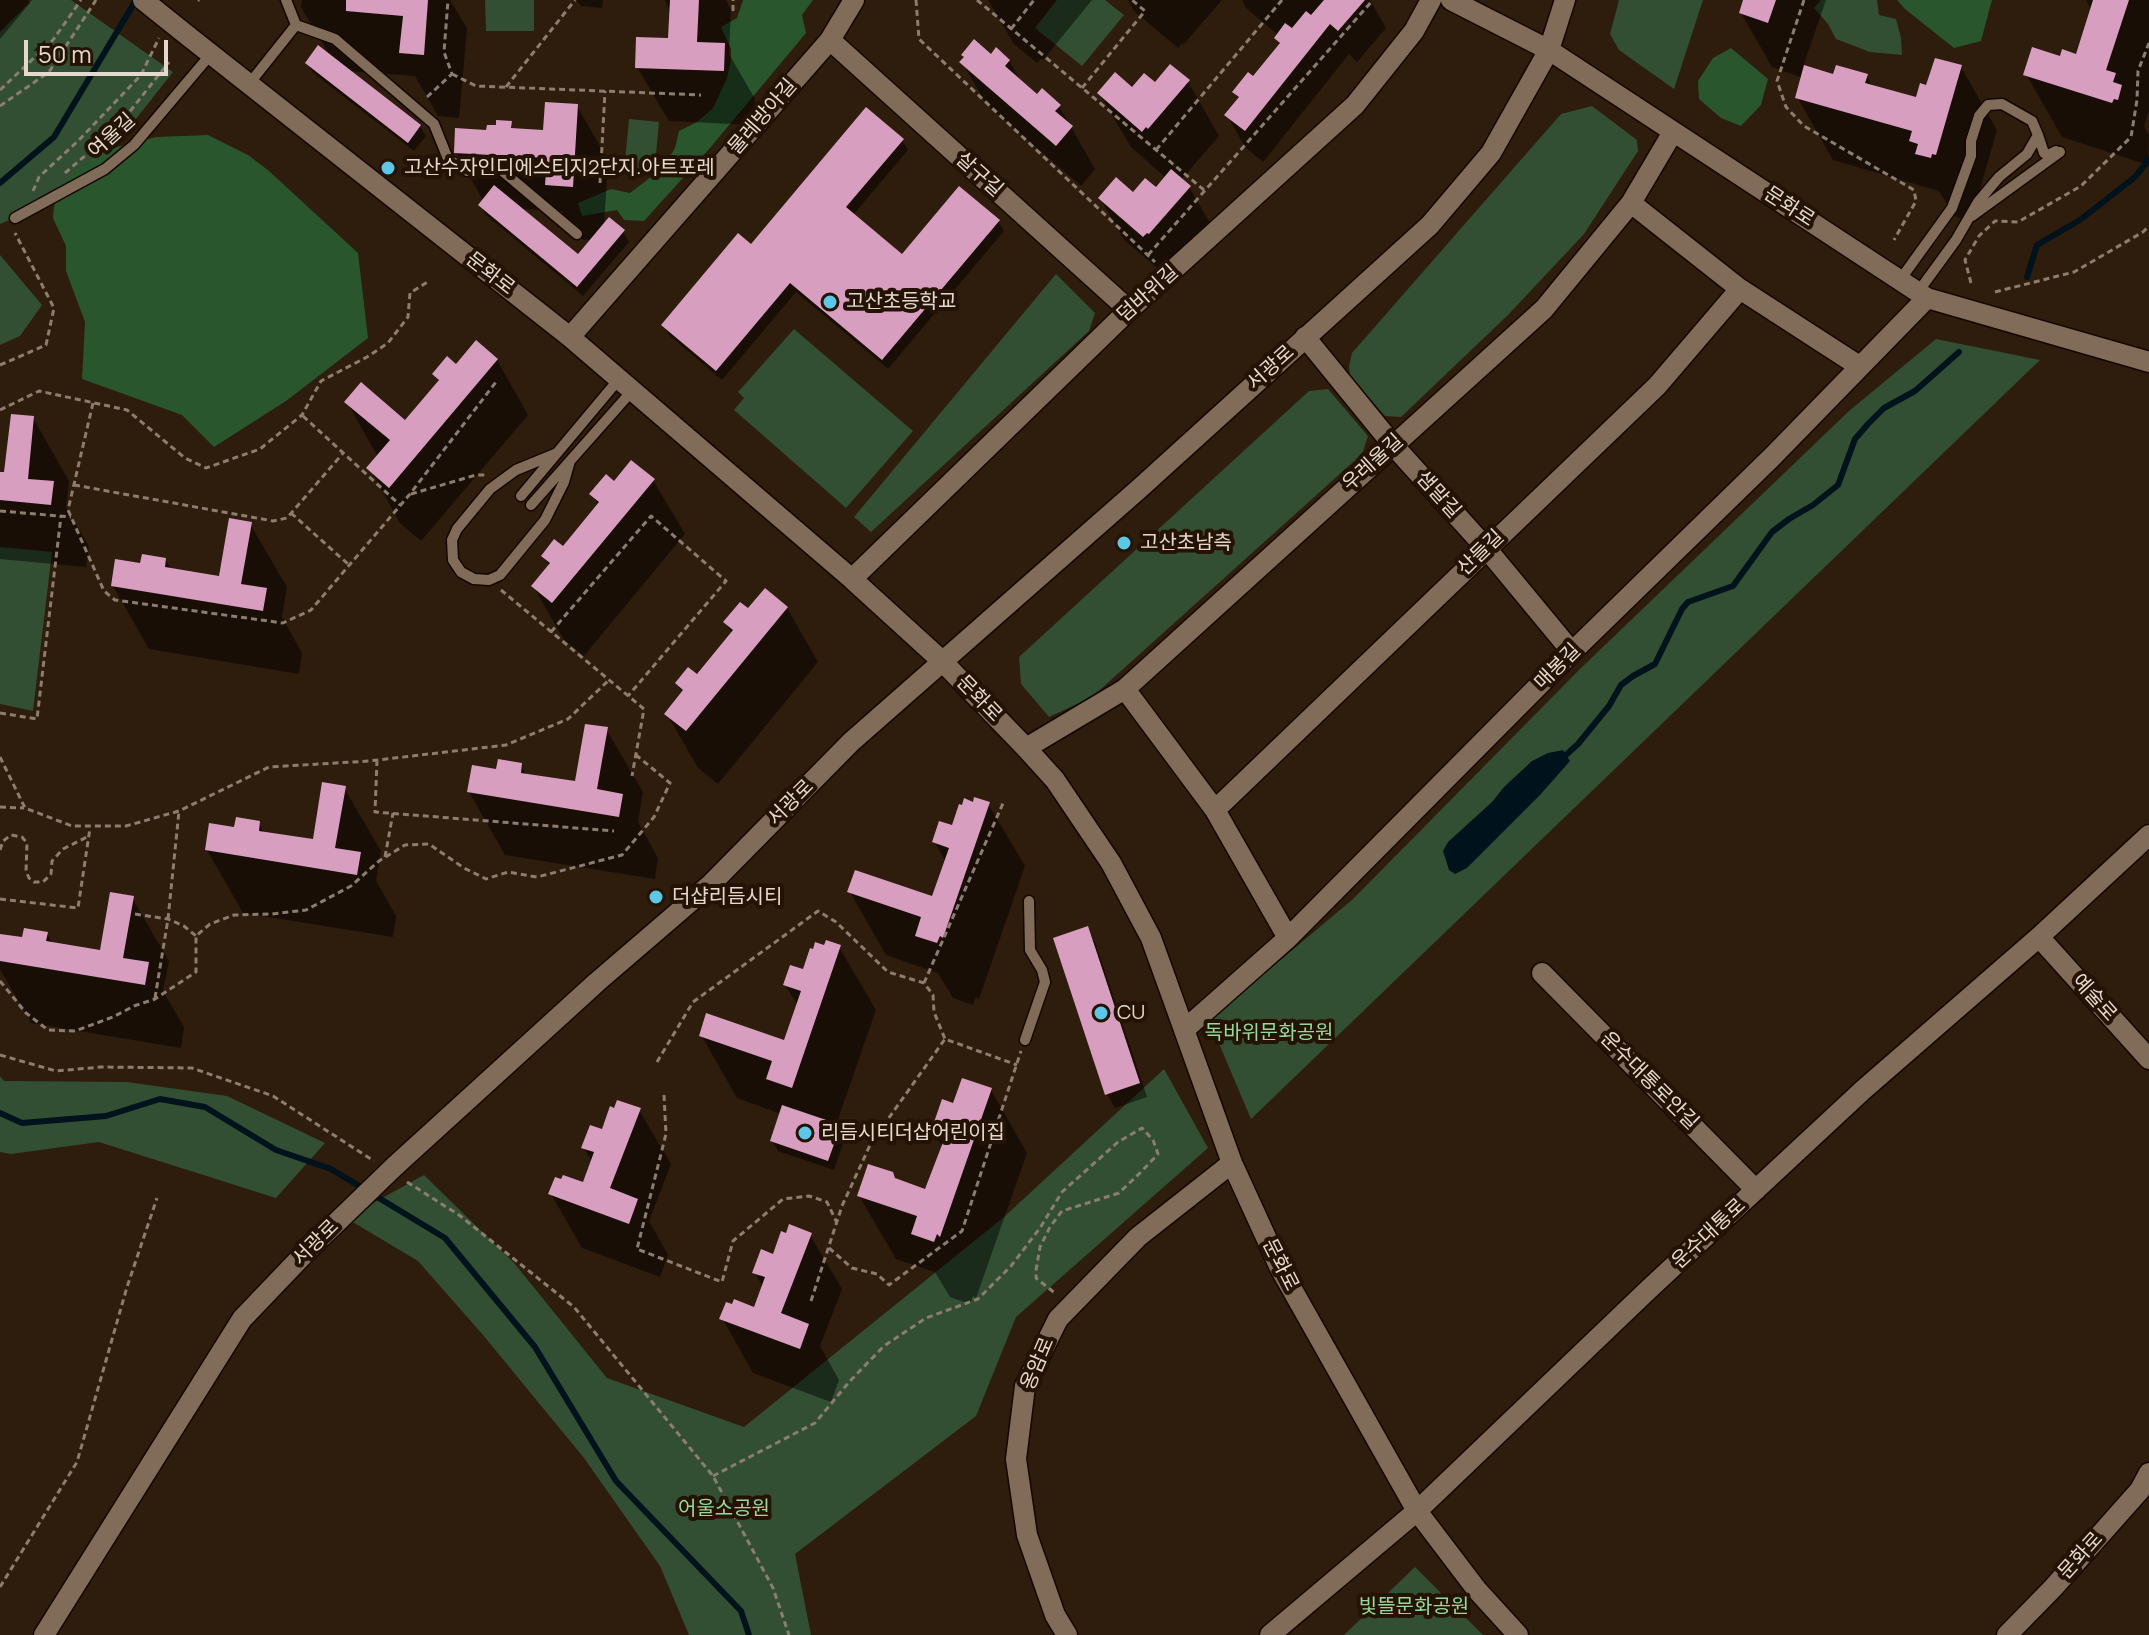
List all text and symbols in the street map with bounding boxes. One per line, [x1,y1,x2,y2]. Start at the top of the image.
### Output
scale bar [28,24,172,74]
text: 50 m [38,37,92,70]
street label: 물레방아길 [724,74,802,160]
street label: 여울길 [83,109,141,163]
street label: 살구길 [950,148,1008,202]
place label: 고산수자인디에스티지2단지.아트포레 [404,156,715,180]
marker: 고산수자인디에스티지2단지.아트포레 [379,159,397,177]
street label: 문화로 [1759,182,1819,232]
street label: 문화로 [461,248,519,300]
street label: 덤바위길 [1113,260,1183,328]
place label: 고산초등학교 [846,290,956,314]
marker: 고산초등학교 [821,293,839,311]
street label: 서광로 [1242,341,1300,395]
street label: 우레울길 [1338,429,1408,497]
street label: 샘말길 [1411,466,1465,524]
street label: 산들길 [1453,525,1509,581]
place label: 고산초남측 [1140,531,1232,555]
marker: 고산초남측 [1115,534,1133,552]
street label: 매봉길 [1530,639,1586,695]
street label: 문화로 [951,671,1007,727]
street label: 서광로 [763,775,819,831]
place label: 더샵리듬시티 [672,885,782,909]
marker: 더샵리듬시티 [647,888,665,906]
street label: 예술로 [2067,969,2121,1027]
place label: CU [1117,1001,1145,1025]
marker: CU [1092,1004,1110,1022]
park label: 독바위문화공원 [1205,1021,1333,1045]
street label: 운수대통로안길 [1595,1027,1703,1135]
place label: 리듬시티더샵어린이집 [821,1121,1005,1145]
marker: 리듬시티더샵어린이집 [796,1124,814,1142]
street label: 운수대통로 [1667,1194,1751,1274]
street label: 서광로 [288,1215,344,1271]
street label: 문화로 [1257,1235,1303,1295]
street label: 옹암로 [1016,1334,1060,1394]
park label: 어울소공원 [678,1497,770,1521]
street label: 문화로 [2054,1527,2108,1585]
park label: 빛뜰문화공원 [1359,1595,1469,1619]

